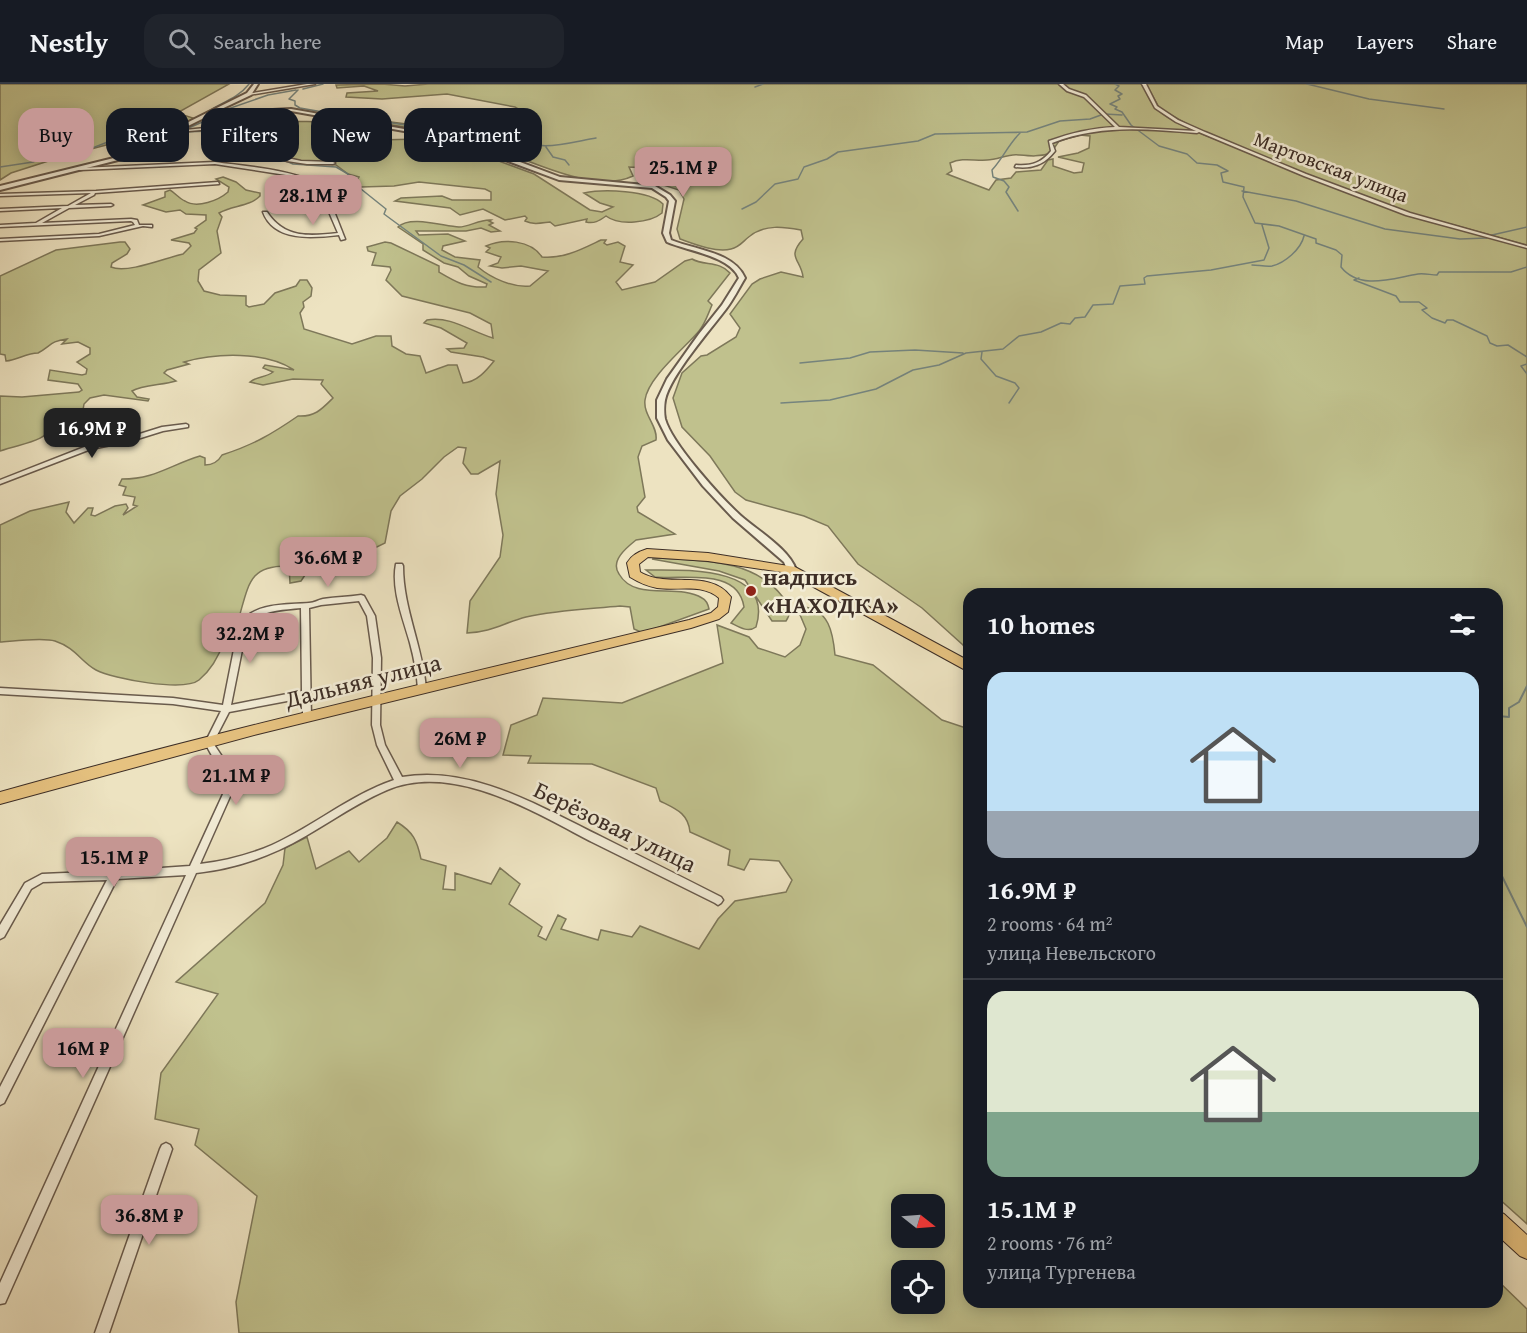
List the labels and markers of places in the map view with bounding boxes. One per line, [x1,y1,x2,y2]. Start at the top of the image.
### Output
pin: 25.1M ₽ [628,147,738,198]
pin: 28.1M ₽ [258,175,368,226]
pin: 16.9M ₽ [37,408,147,459]
pin: 36.6M ₽ [273,537,383,588]
place label: надпись «НАХОДКА» [763,559,899,622]
marker: надпись «НАХОДКА» [744,584,758,598]
pin: 32.2M ₽ [195,613,305,664]
pin: 26M ₽ [418,718,502,769]
pin: 21.1M ₽ [181,755,291,806]
pin: 15.1M ₽ [59,837,169,888]
pin: 16M ₽ [41,1028,125,1079]
pin: 36.8M ₽ [94,1195,204,1246]

